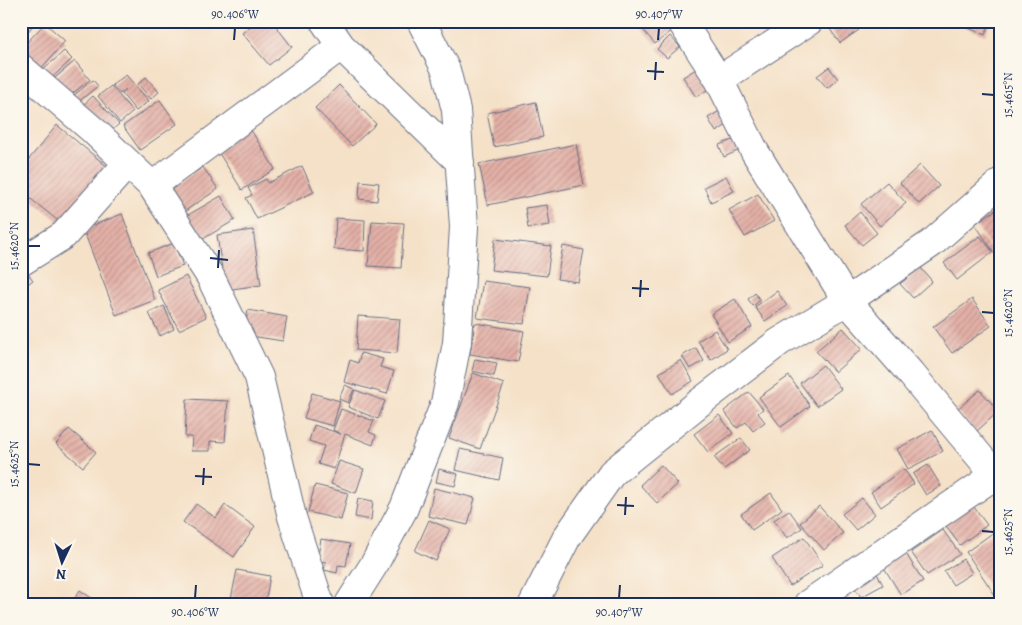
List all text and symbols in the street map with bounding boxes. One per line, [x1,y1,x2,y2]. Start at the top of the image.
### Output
text: 90.406°W [211,6,260,22]
text: 90.407°W [635,6,683,22]
text: 15.4615°N [1000,72,1016,118]
text: 15.4620°N [6,222,22,270]
text: 15.4620°N [1000,289,1016,337]
text: 15.4625°N [6,440,22,488]
text: 15.4625°N [1000,508,1016,556]
north arrow [38,538,88,588]
text: N [55,565,67,584]
text: 90.406°W [171,604,220,620]
text: 90.407°W [595,604,643,620]

